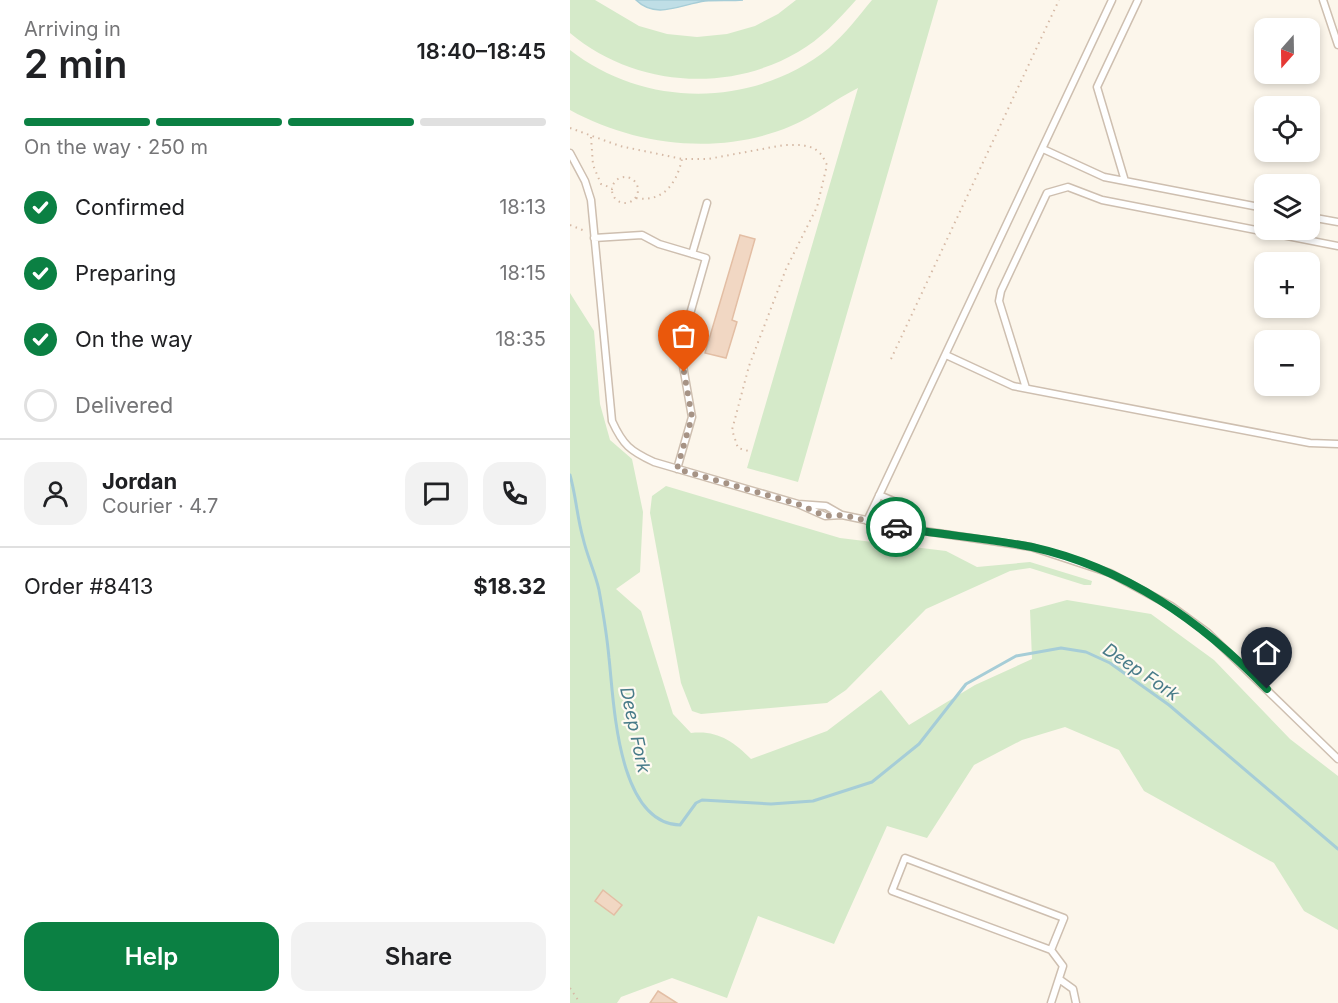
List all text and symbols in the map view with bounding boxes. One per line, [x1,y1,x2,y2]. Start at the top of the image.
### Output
text: Arriving in [24,17,121,41]
north arrow [1254,18,1320,84]
map controls [1254,18,1320,396]
text: 18:40–18:45 [417,38,546,64]
text: 2 min [24,40,127,87]
button: locate [1254,96,1320,162]
text: On the way · 250 m [24,135,208,159]
button: layers [1254,174,1320,240]
icon: check [24,191,57,224]
text: Confirmed [75,194,185,220]
text: 18:13 [499,195,546,219]
button: + [1254,252,1320,318]
icon: check [24,257,57,290]
text: Preparing [75,260,176,286]
text: 18:15 [499,261,546,285]
pin [658,310,709,372]
icon: bag [667,319,700,352]
icon: check [24,323,57,356]
text: On the way [75,326,193,352]
text: 18:35 [495,327,546,351]
button: − [1254,330,1320,396]
text: Delivered [75,392,173,418]
button: person [24,462,87,525]
button: chat [405,462,468,525]
button: phone [483,462,546,525]
text: Jordan [102,468,177,494]
text: Courier · 4.7 [102,494,218,518]
courier [866,497,926,557]
icon: car [880,511,913,544]
text: Order #8413 [24,573,153,599]
text: $18.32 [473,573,546,599]
pin [1241,627,1292,689]
icon: home [1250,636,1283,669]
water label: Deep Fork [1099,638,1184,705]
water label: Deep Fork [616,685,655,776]
button: Help [24,922,279,991]
button: Share [291,922,546,991]

